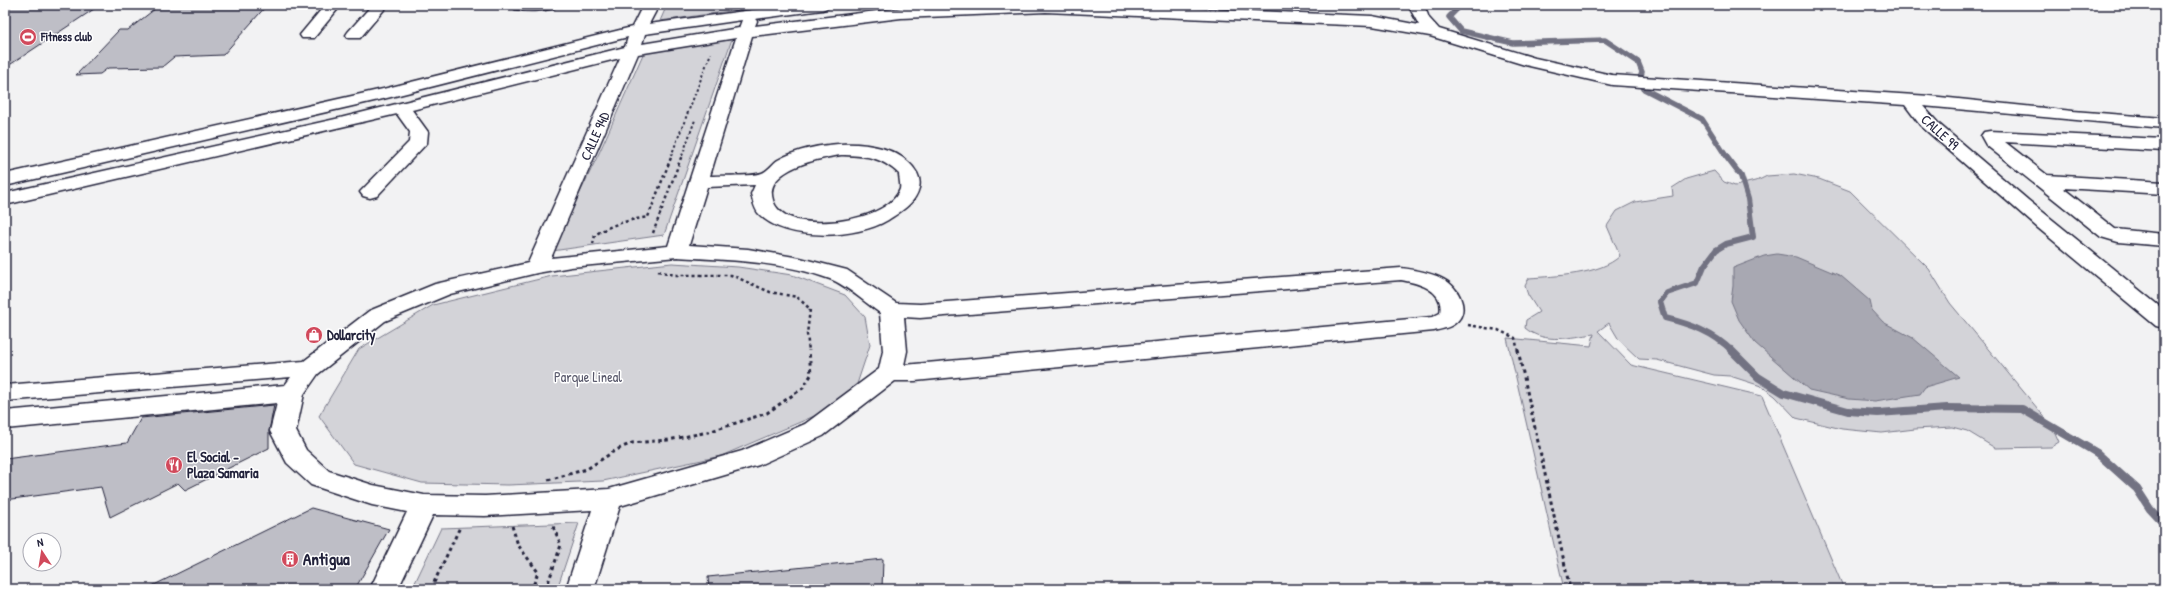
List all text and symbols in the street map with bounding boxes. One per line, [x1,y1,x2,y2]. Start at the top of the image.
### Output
sports icon: Fitness club [18,27,38,47]
place label: Fitness club [40,28,92,45]
street label: CALLE 94D [575,108,614,163]
street label: CALLE 99 [1917,110,1963,154]
shop icon: Dollarcity [304,325,324,345]
place label: Dollarcity [327,325,376,346]
park label: Parque Lineal [554,367,622,387]
place label: El Social - Plaza Samaria [187,447,259,482]
restaurant icon: El Social - Plaza Samaria [164,455,184,475]
north arrow [22,532,62,572]
text: N [36,535,44,550]
place label: Antigua [303,547,350,571]
building icon: Antigua [280,549,300,569]

